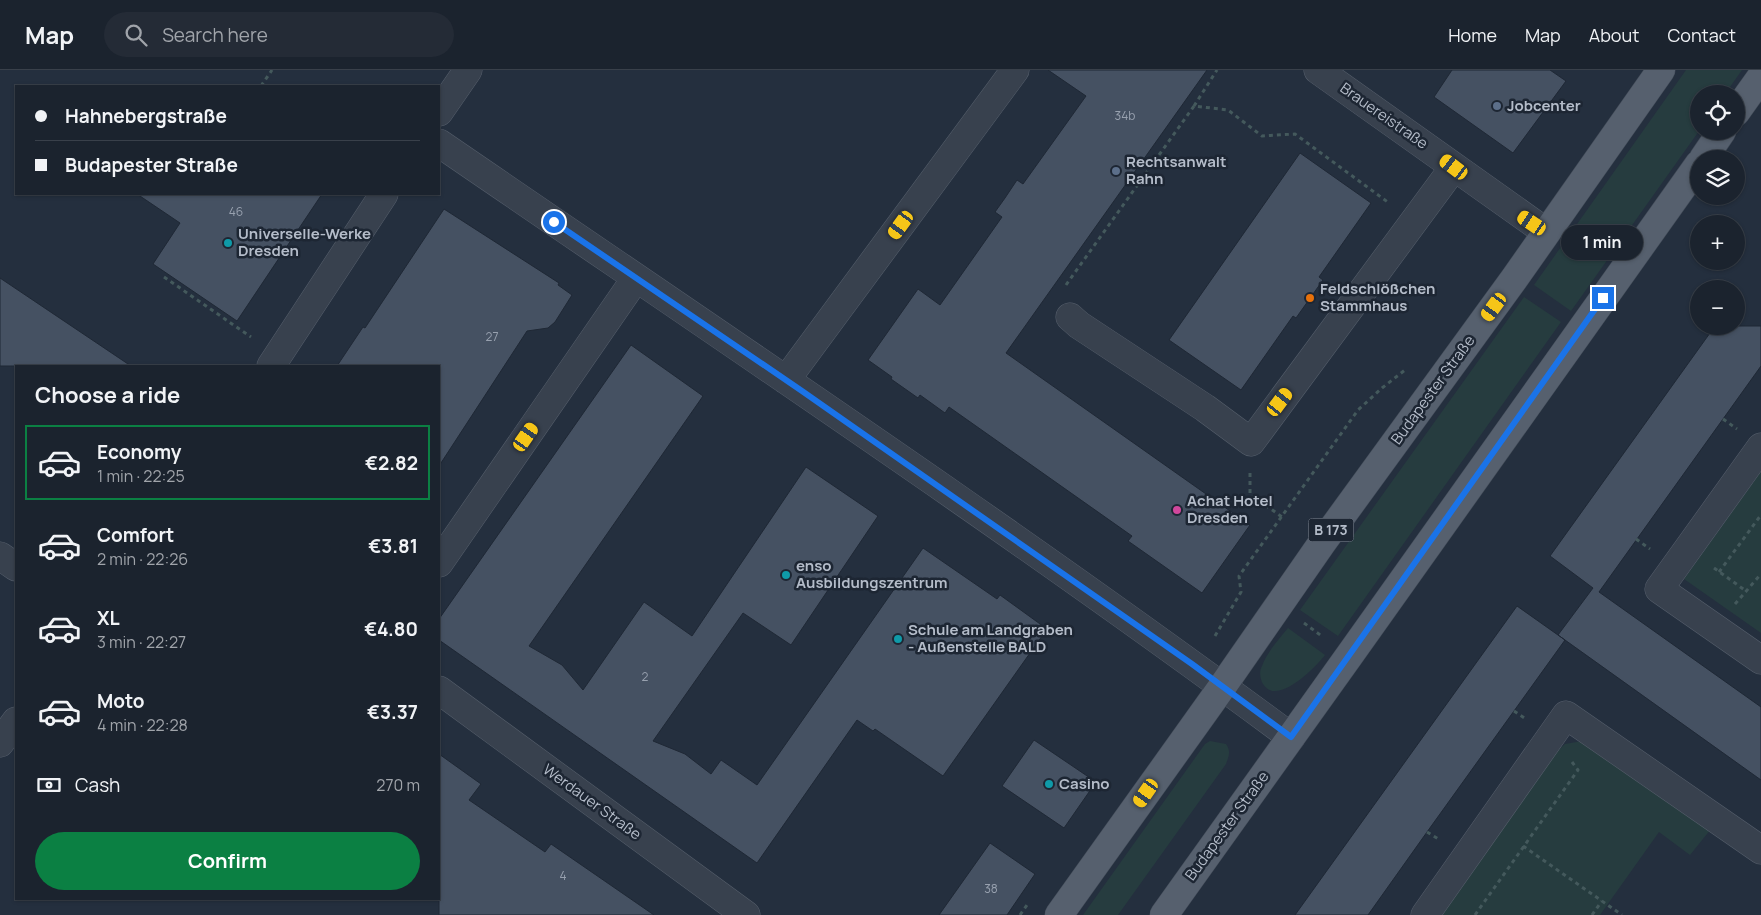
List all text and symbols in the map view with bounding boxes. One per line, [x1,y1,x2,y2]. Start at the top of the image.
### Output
search box [104,12,454,57]
text: Map [25,18,74,51]
icon: search [122,21,150,49]
text: Search here [162,22,268,48]
text: Home [1448,23,1497,47]
text: Map [1525,23,1561,47]
text: About [1589,23,1639,47]
text: Contact [1667,23,1736,47]
street label: Brauereistraße [1336,77,1433,154]
map controls [1690,85,1745,335]
button: locate [1690,85,1745,140]
place label: Jobcenter [1507,95,1581,116]
marker: Jobcenter [1491,100,1503,112]
text: Hahnebergstraße [65,103,227,129]
house number: 34b [1115,107,1135,124]
button: layers [1690,150,1745,205]
place label: Rechtsanwalt Rahn [1126,151,1227,189]
text: Budapester Straße [65,152,238,178]
car [1437,152,1470,182]
marker: Rechtsanwalt Rahn [1110,165,1122,177]
house number: 46 [229,203,243,220]
car [886,208,915,242]
car [1515,208,1548,238]
route start [543,211,565,233]
button: + [1690,215,1745,270]
place label: Universelle-Werke Dresden [238,223,371,261]
callout: 1 min [1562,226,1644,260]
text: 1 min [1582,231,1622,253]
marker: Universelle-Werke Dresden [222,237,234,249]
place label: Feldschlößchen Stammhaus [1320,278,1435,316]
button: − [1690,280,1745,335]
route end [1592,287,1614,309]
car [1479,290,1508,324]
marker: Feldschlößchen Stammhaus [1304,292,1316,304]
house number: 27 [486,328,498,345]
street label: Budapester Straße [1386,331,1479,449]
text: Choose a ride [35,380,180,410]
car [1264,386,1295,418]
car [511,420,540,454]
text: Economy [97,439,181,465]
icon: car [37,440,82,485]
text: €2.82 [365,450,418,476]
text: 1 min · 22:25 [97,465,185,487]
place label: Achat Hotel Dresden [1187,490,1273,528]
marker: Achat Hotel Dresden [1171,504,1183,516]
road number: B 173 [1308,518,1354,542]
text: Comfort [97,522,174,548]
icon: car [37,523,82,568]
text: €3.81 [368,533,418,559]
text: 2 min · 22:26 [97,548,188,570]
place label: enso Ausbildungszentrum [796,555,948,593]
marker: enso Ausbildungszentrum [780,569,792,581]
text: XL [97,605,120,631]
icon: car [37,606,82,651]
text: €4.80 [364,616,418,642]
place label: Schule am Landgraben - Außenstelle BALD [908,619,1073,657]
text: 3 min · 22:27 [97,631,186,653]
marker: Schule am Landgraben - Außenstelle BALD [892,633,904,645]
house number: 2 [642,668,649,685]
text: Moto [97,688,144,714]
icon: car [37,689,82,734]
text: €3.37 [367,699,418,725]
text: 4 min · 22:28 [97,714,188,736]
street label: Werdauer Straße [539,759,646,845]
street label: Budapester Straße [1180,767,1273,885]
icon: cash [35,771,63,799]
text: Cash [75,772,120,798]
place label: Casino [1059,773,1110,794]
text: 270 m [376,774,420,796]
car [1131,776,1160,810]
marker: Casino [1043,778,1055,790]
button: Confirm [35,832,420,890]
house number: 4 [559,867,567,884]
house number: 38 [984,880,998,897]

